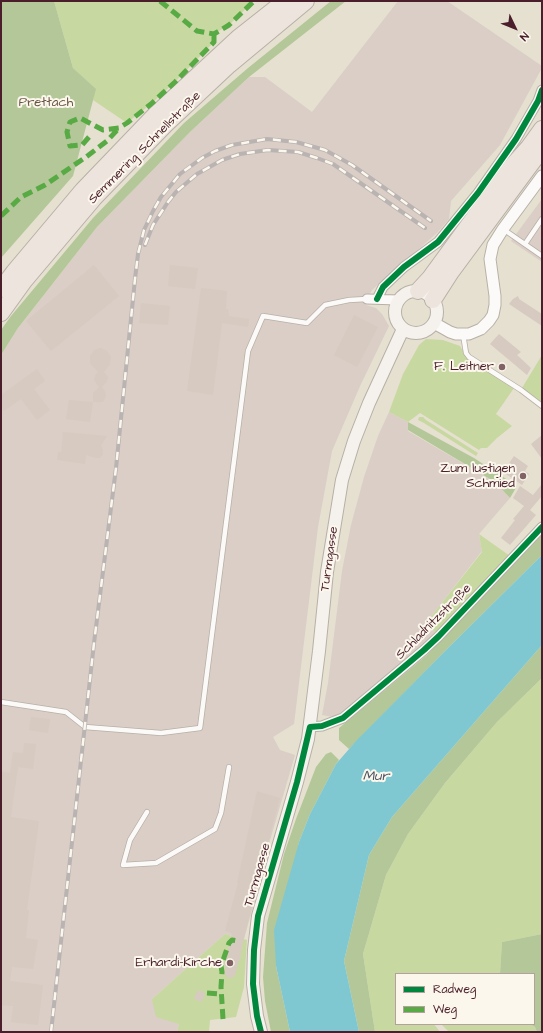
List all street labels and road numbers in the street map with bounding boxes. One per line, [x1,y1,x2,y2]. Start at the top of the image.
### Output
street label: Semmering Schnellstraße [86,89,204,207]
street label: Turmgasse [318,526,342,592]
street label: Schladnitzstraße [393,581,475,663]
street label: Turmgasse [241,841,275,909]

